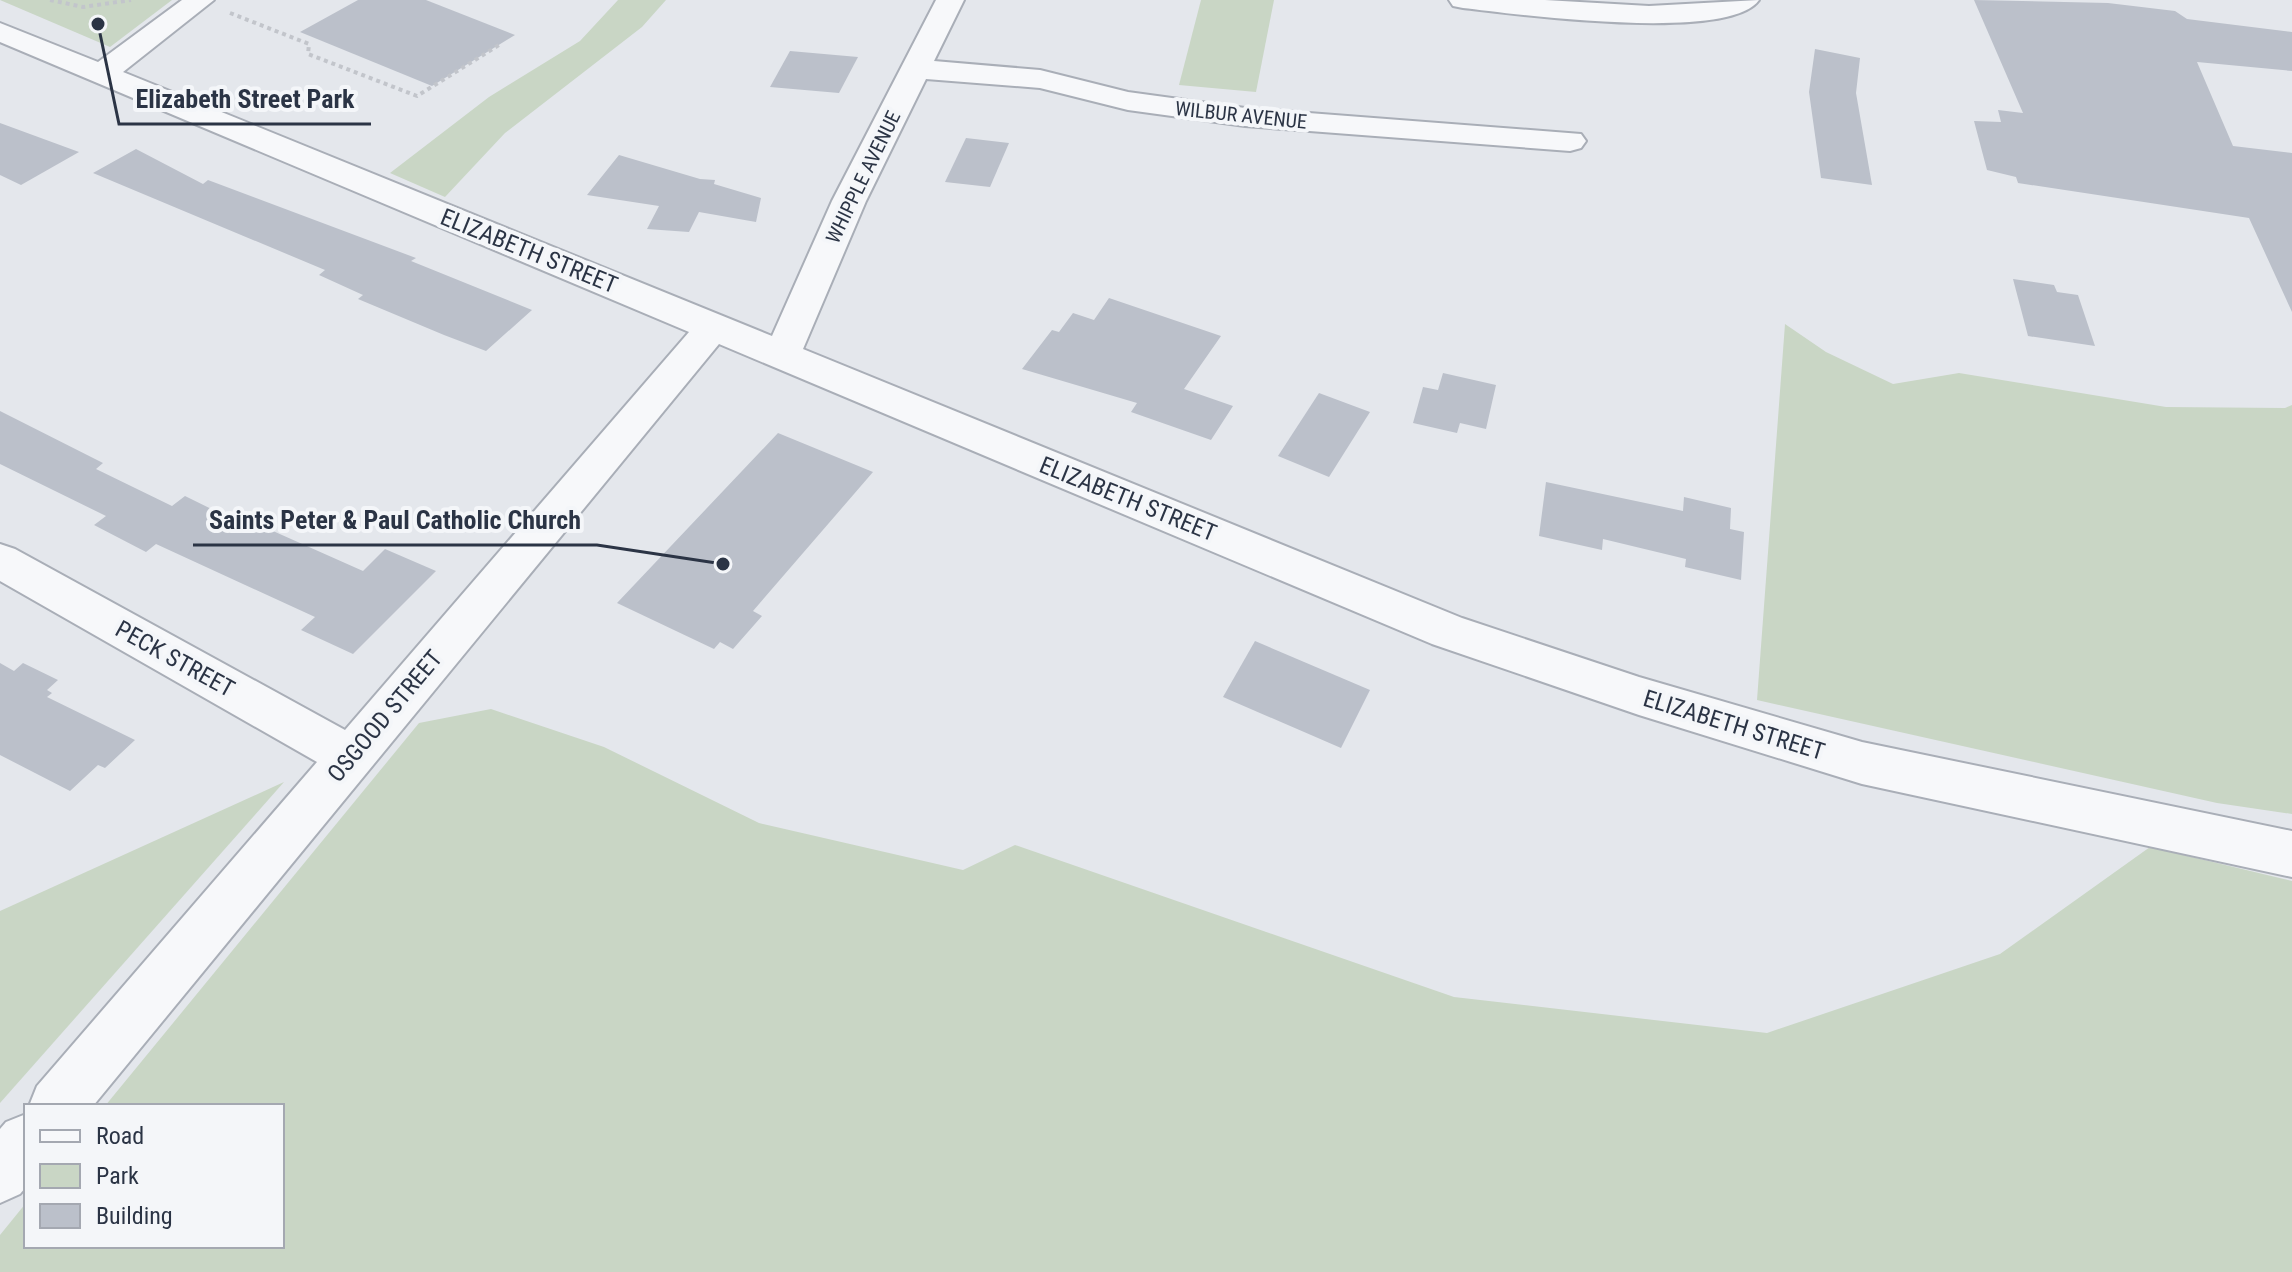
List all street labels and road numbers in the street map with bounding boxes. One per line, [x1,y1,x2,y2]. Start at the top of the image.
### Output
street label: WILBUR AVENUE [1174,96,1308,134]
street label: WHIPPLE AVENUE [821,107,905,247]
street label: ELIZABETH STREET [436,203,622,299]
street label: ELIZABETH STREET [1035,451,1221,547]
street label: PECK STREET [111,615,239,703]
street label: OSGOOD STREET [322,644,448,788]
street label: ELIZABETH STREET [1640,684,1828,766]

